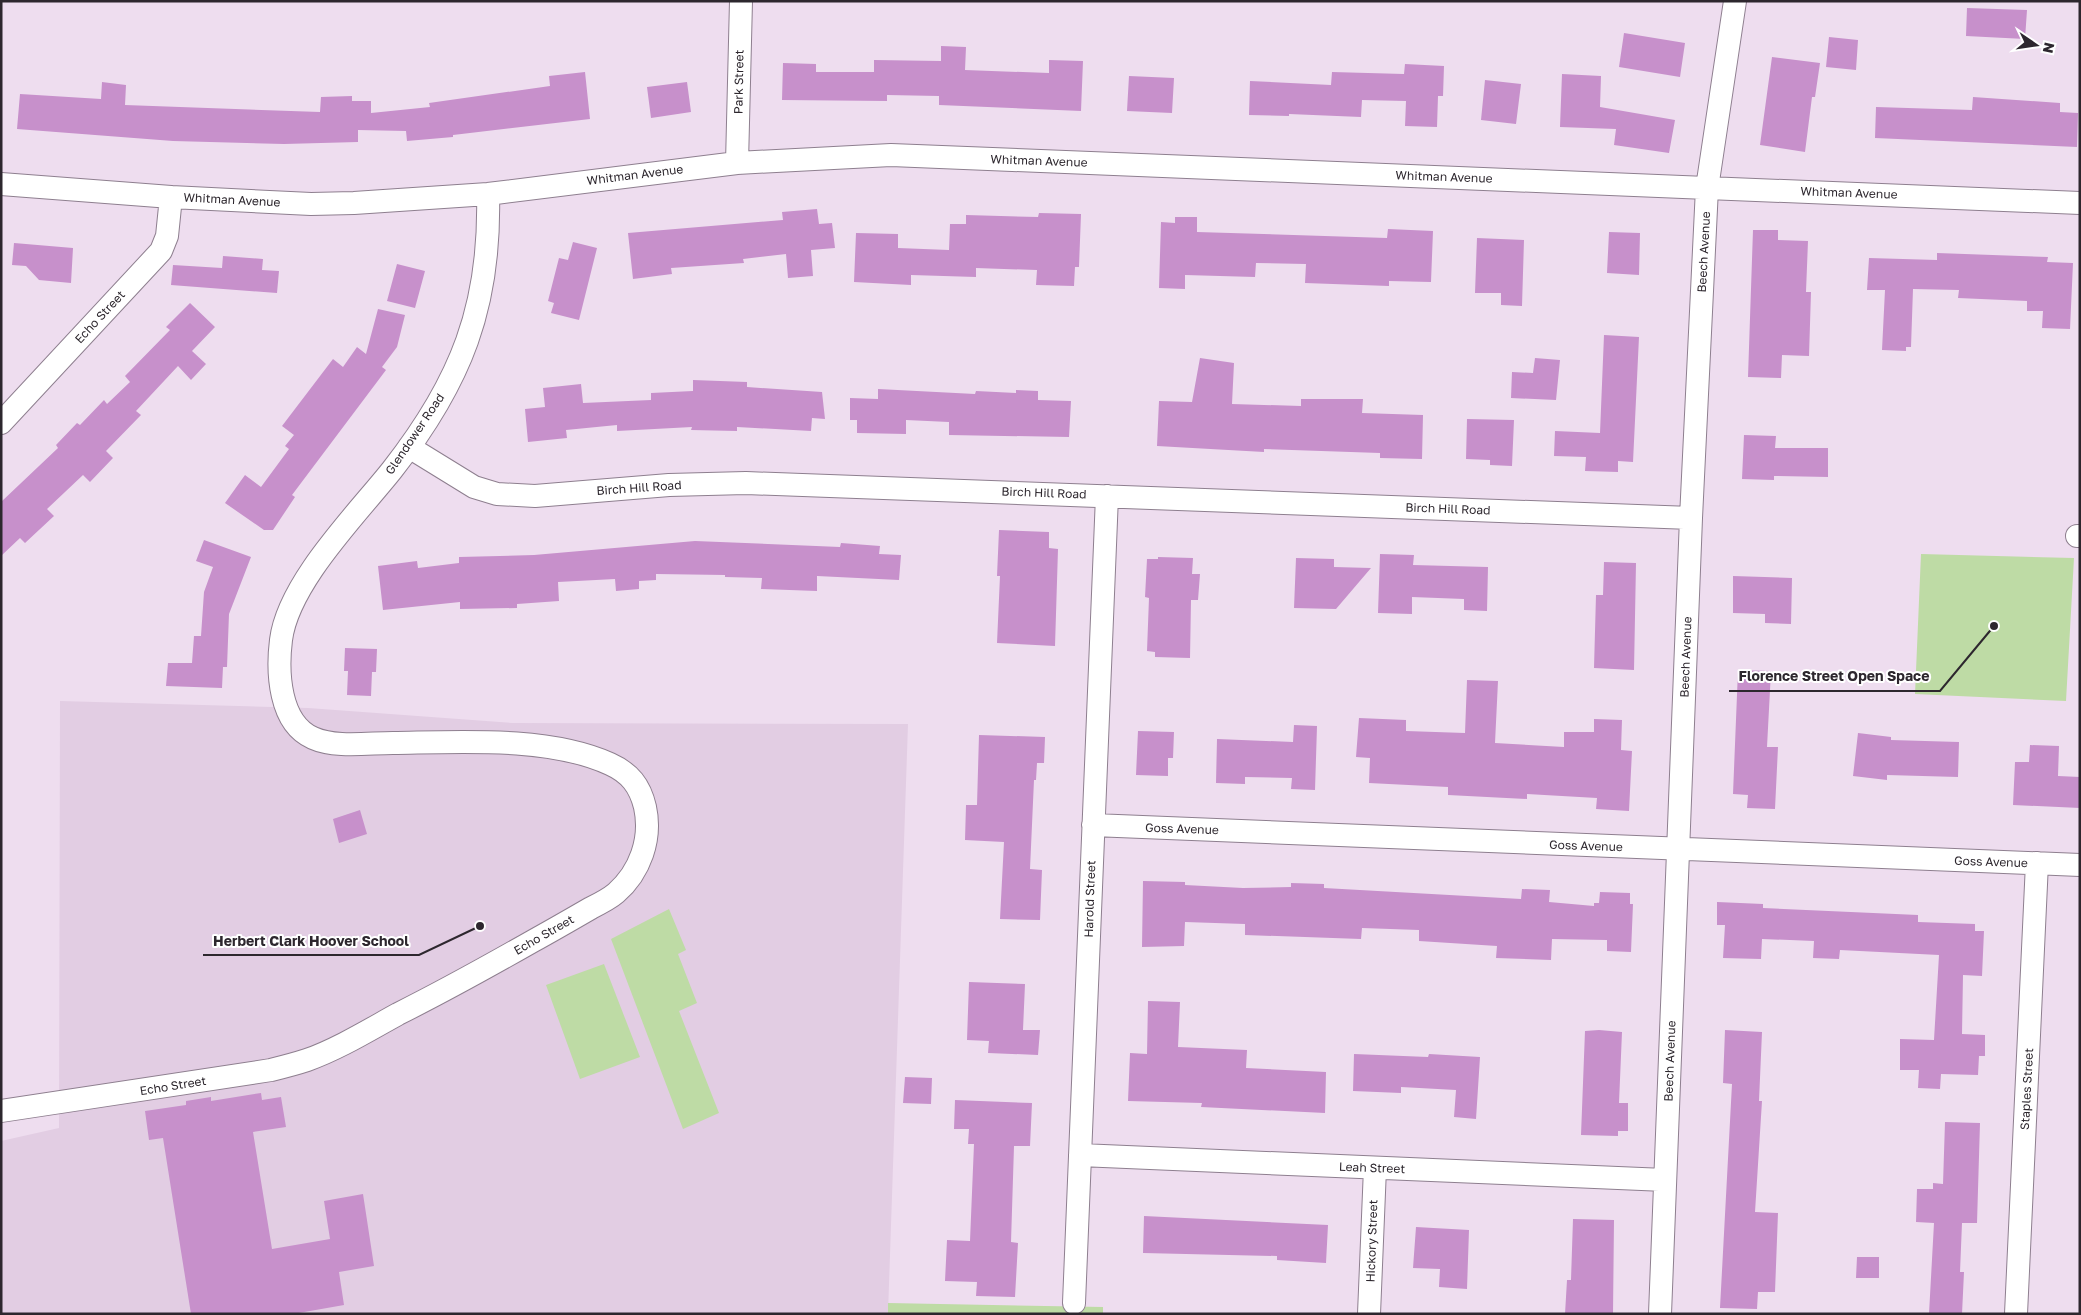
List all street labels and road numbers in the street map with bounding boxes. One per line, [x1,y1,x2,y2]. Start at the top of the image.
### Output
street label: Park Street [730,49,747,114]
street label: Whitman Avenue [990,151,1088,170]
street label: Whitman Avenue [586,161,684,188]
street label: Whitman Avenue [1395,167,1493,186]
street label: Whitman Avenue [1800,183,1898,202]
street label: Whitman Avenue [183,189,281,210]
street label: Beech Avenue [1694,211,1713,293]
street label: Echo Street [71,287,128,346]
street label: Glendower Road [382,390,447,477]
street label: Birch Hill Road [596,477,682,498]
street label: Birch Hill Road [1001,484,1087,501]
street label: Birch Hill Road [1405,500,1491,517]
street label: Beech Avenue [1677,616,1694,698]
street label: Goss Avenue [1145,820,1219,837]
street label: Goss Avenue [1549,837,1623,854]
street label: Goss Avenue [1954,853,2028,870]
street label: Harold Street [1081,860,1098,938]
street label: Echo Street [511,911,577,958]
street label: Beech Avenue [1661,1020,1678,1102]
street label: Staples Street [2017,1047,2036,1130]
street label: Echo Street [139,1073,207,1098]
street label: Leah Street [1339,1159,1406,1176]
street label: Hickory Street [1363,1199,1380,1283]

